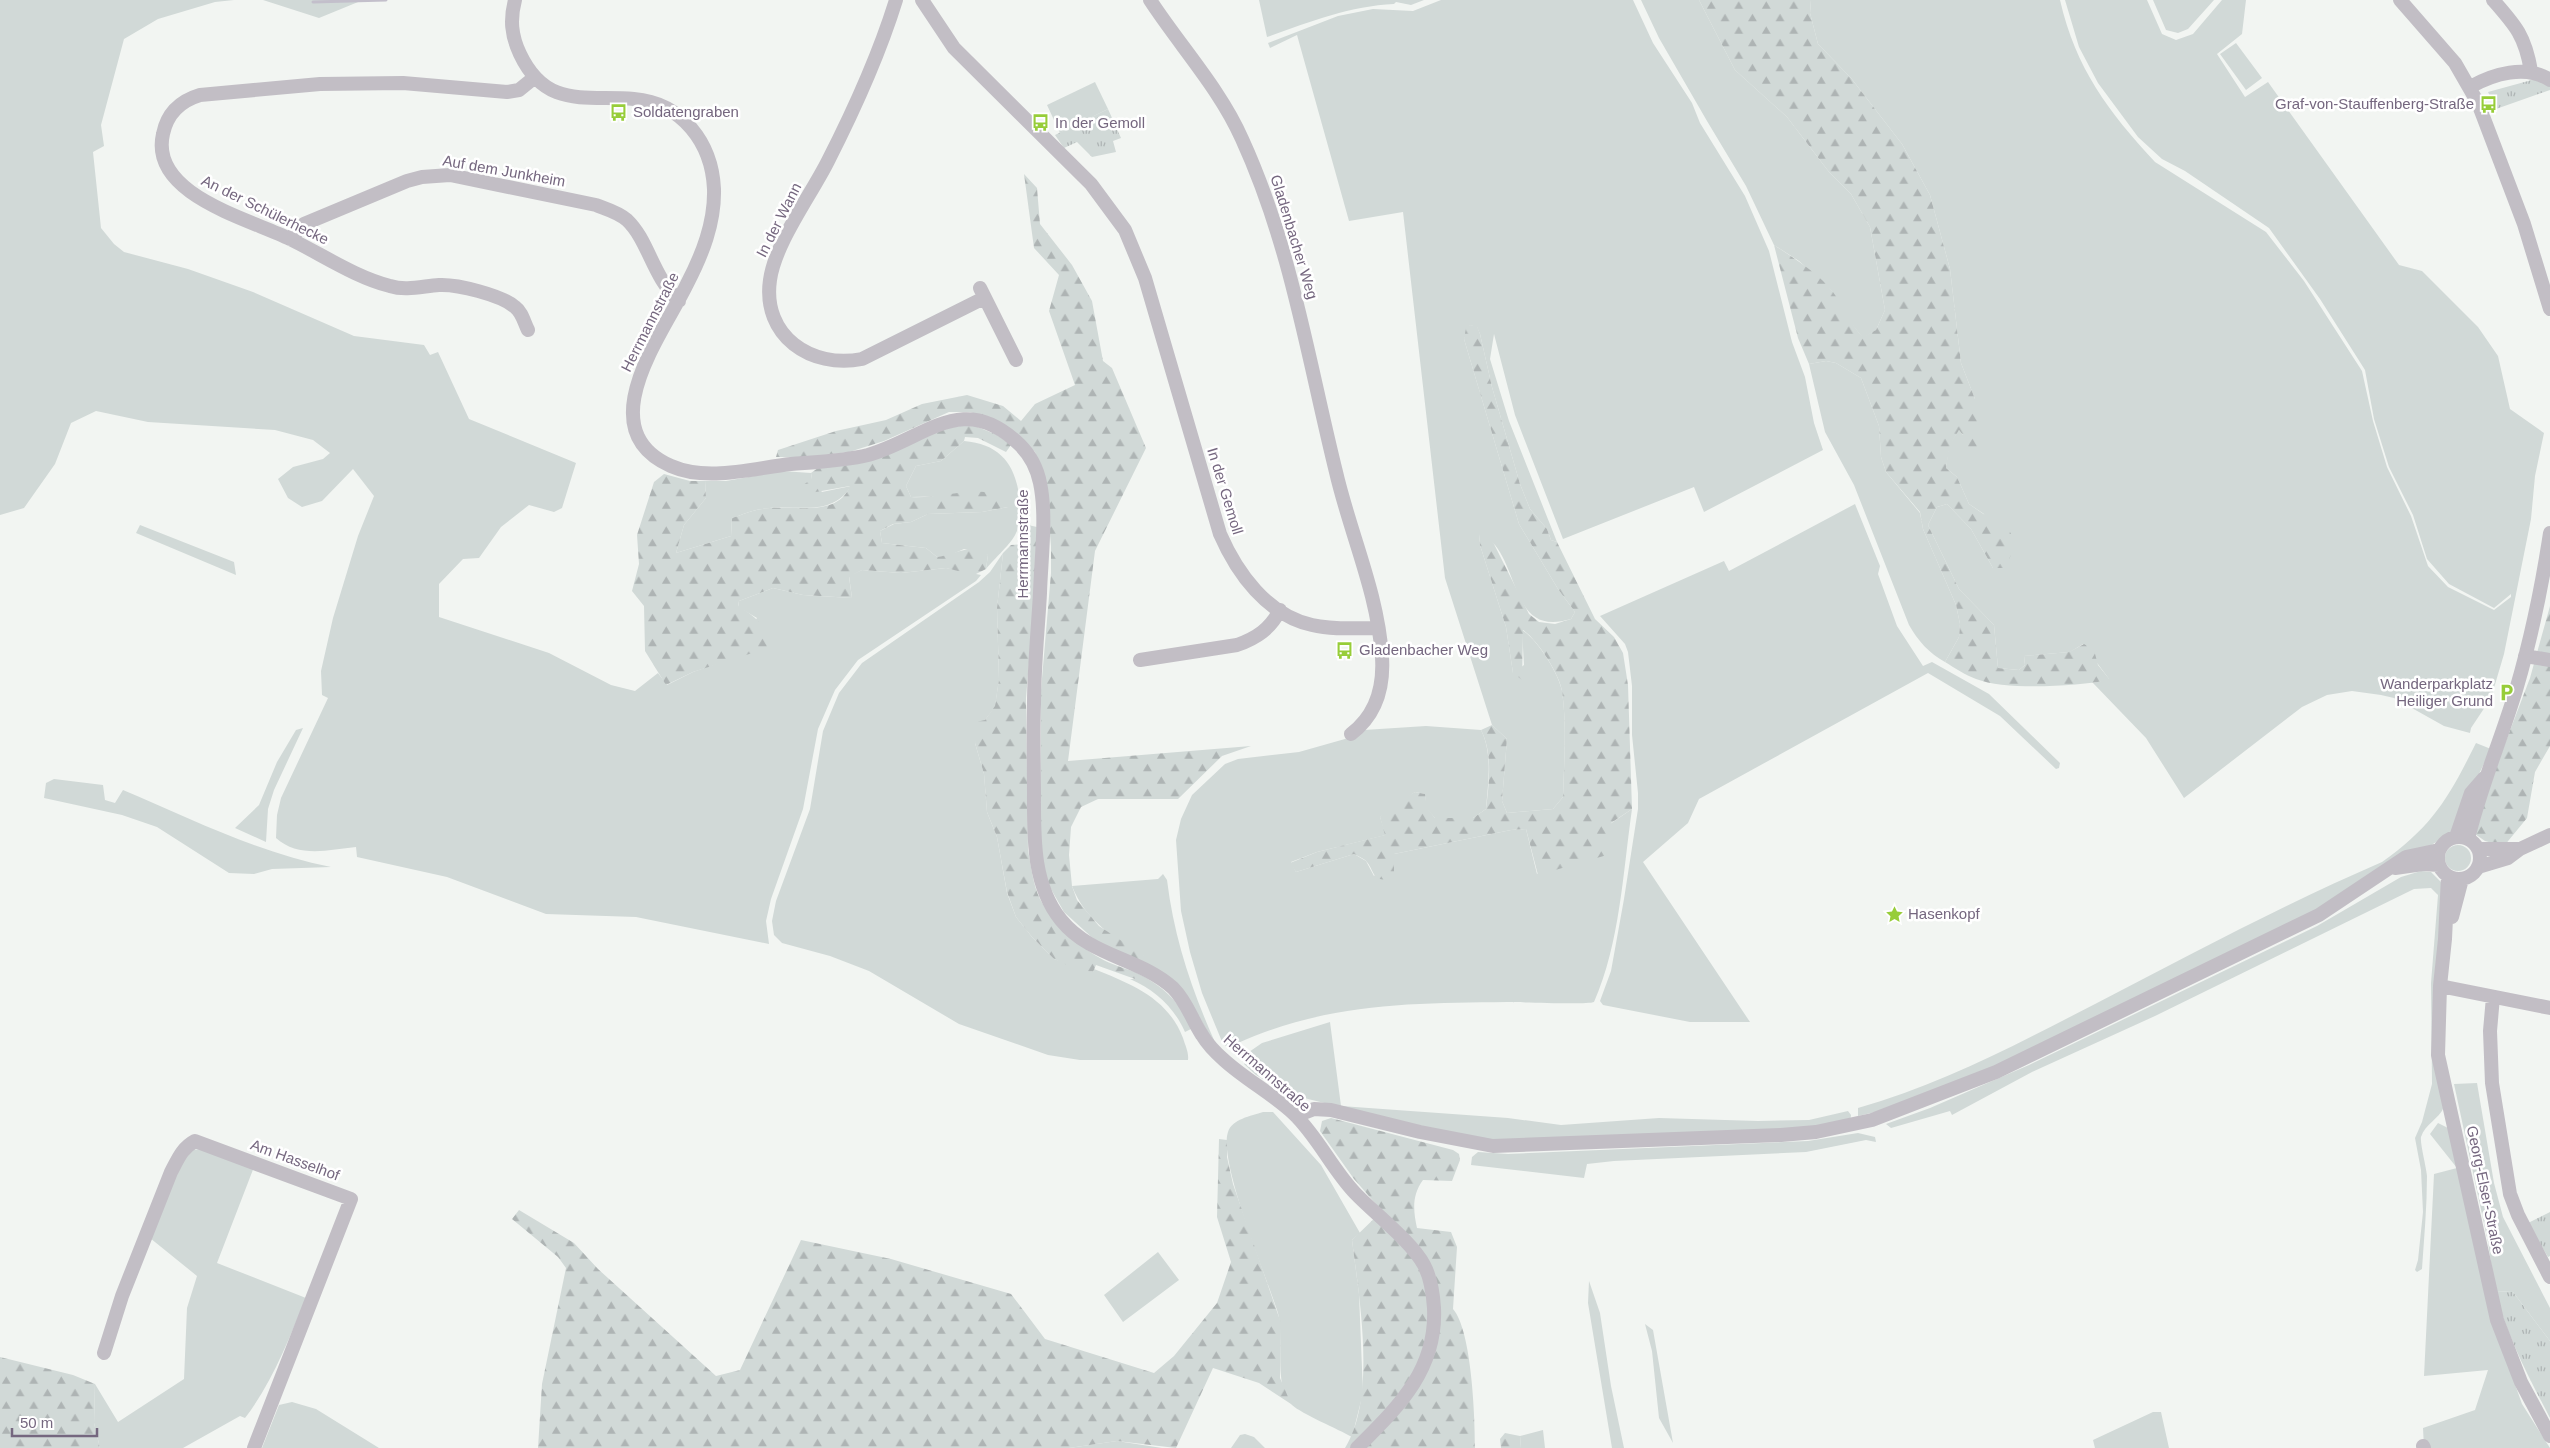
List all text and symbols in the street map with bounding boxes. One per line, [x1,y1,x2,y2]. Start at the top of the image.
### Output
bus stop icon: Graf-von-Stauffenberg-Straße [2478,94,2498,114]
place label: Graf-von-Stauffenberg-Straße [2275,95,2474,112]
bus stop icon: Soldatengraben [609,102,629,122]
place label: Soldatengraben [633,103,739,120]
bus stop icon: In der Gemoll [1031,113,1051,133]
place label: In der Gemoll [1055,114,1145,131]
street label: Auf dem Junkheim [441,151,567,190]
street label: An der Schülerhecke [199,171,332,248]
street label: Gladenbacher Weg [1267,173,1321,301]
street label: In der Wann [753,180,805,260]
street label: Herrmannstraße [617,269,682,374]
street label: In der Gemoll [1204,445,1247,536]
street label: Herrmannstraße [1014,489,1031,599]
bus stop icon: Gladenbacher Weg [1335,640,1355,660]
place label: Gladenbacher Weg [1359,641,1488,658]
place label: Wanderparkplatz Heiliger Grund [2380,675,2493,709]
parking icon: Wanderparkplatz Heiliger Grund [2497,683,2517,703]
place icon: Hasenkopf [1884,904,1904,924]
place label: Hasenkopf [1908,905,1981,922]
street label: Herrmannstraße [1221,1030,1314,1115]
street label: Georg-Elser-Straße [2464,1124,2507,1256]
street label: Am Hasselhof [248,1136,343,1184]
scale bar [12,1406,98,1438]
text: 50 m [20,1414,53,1431]

